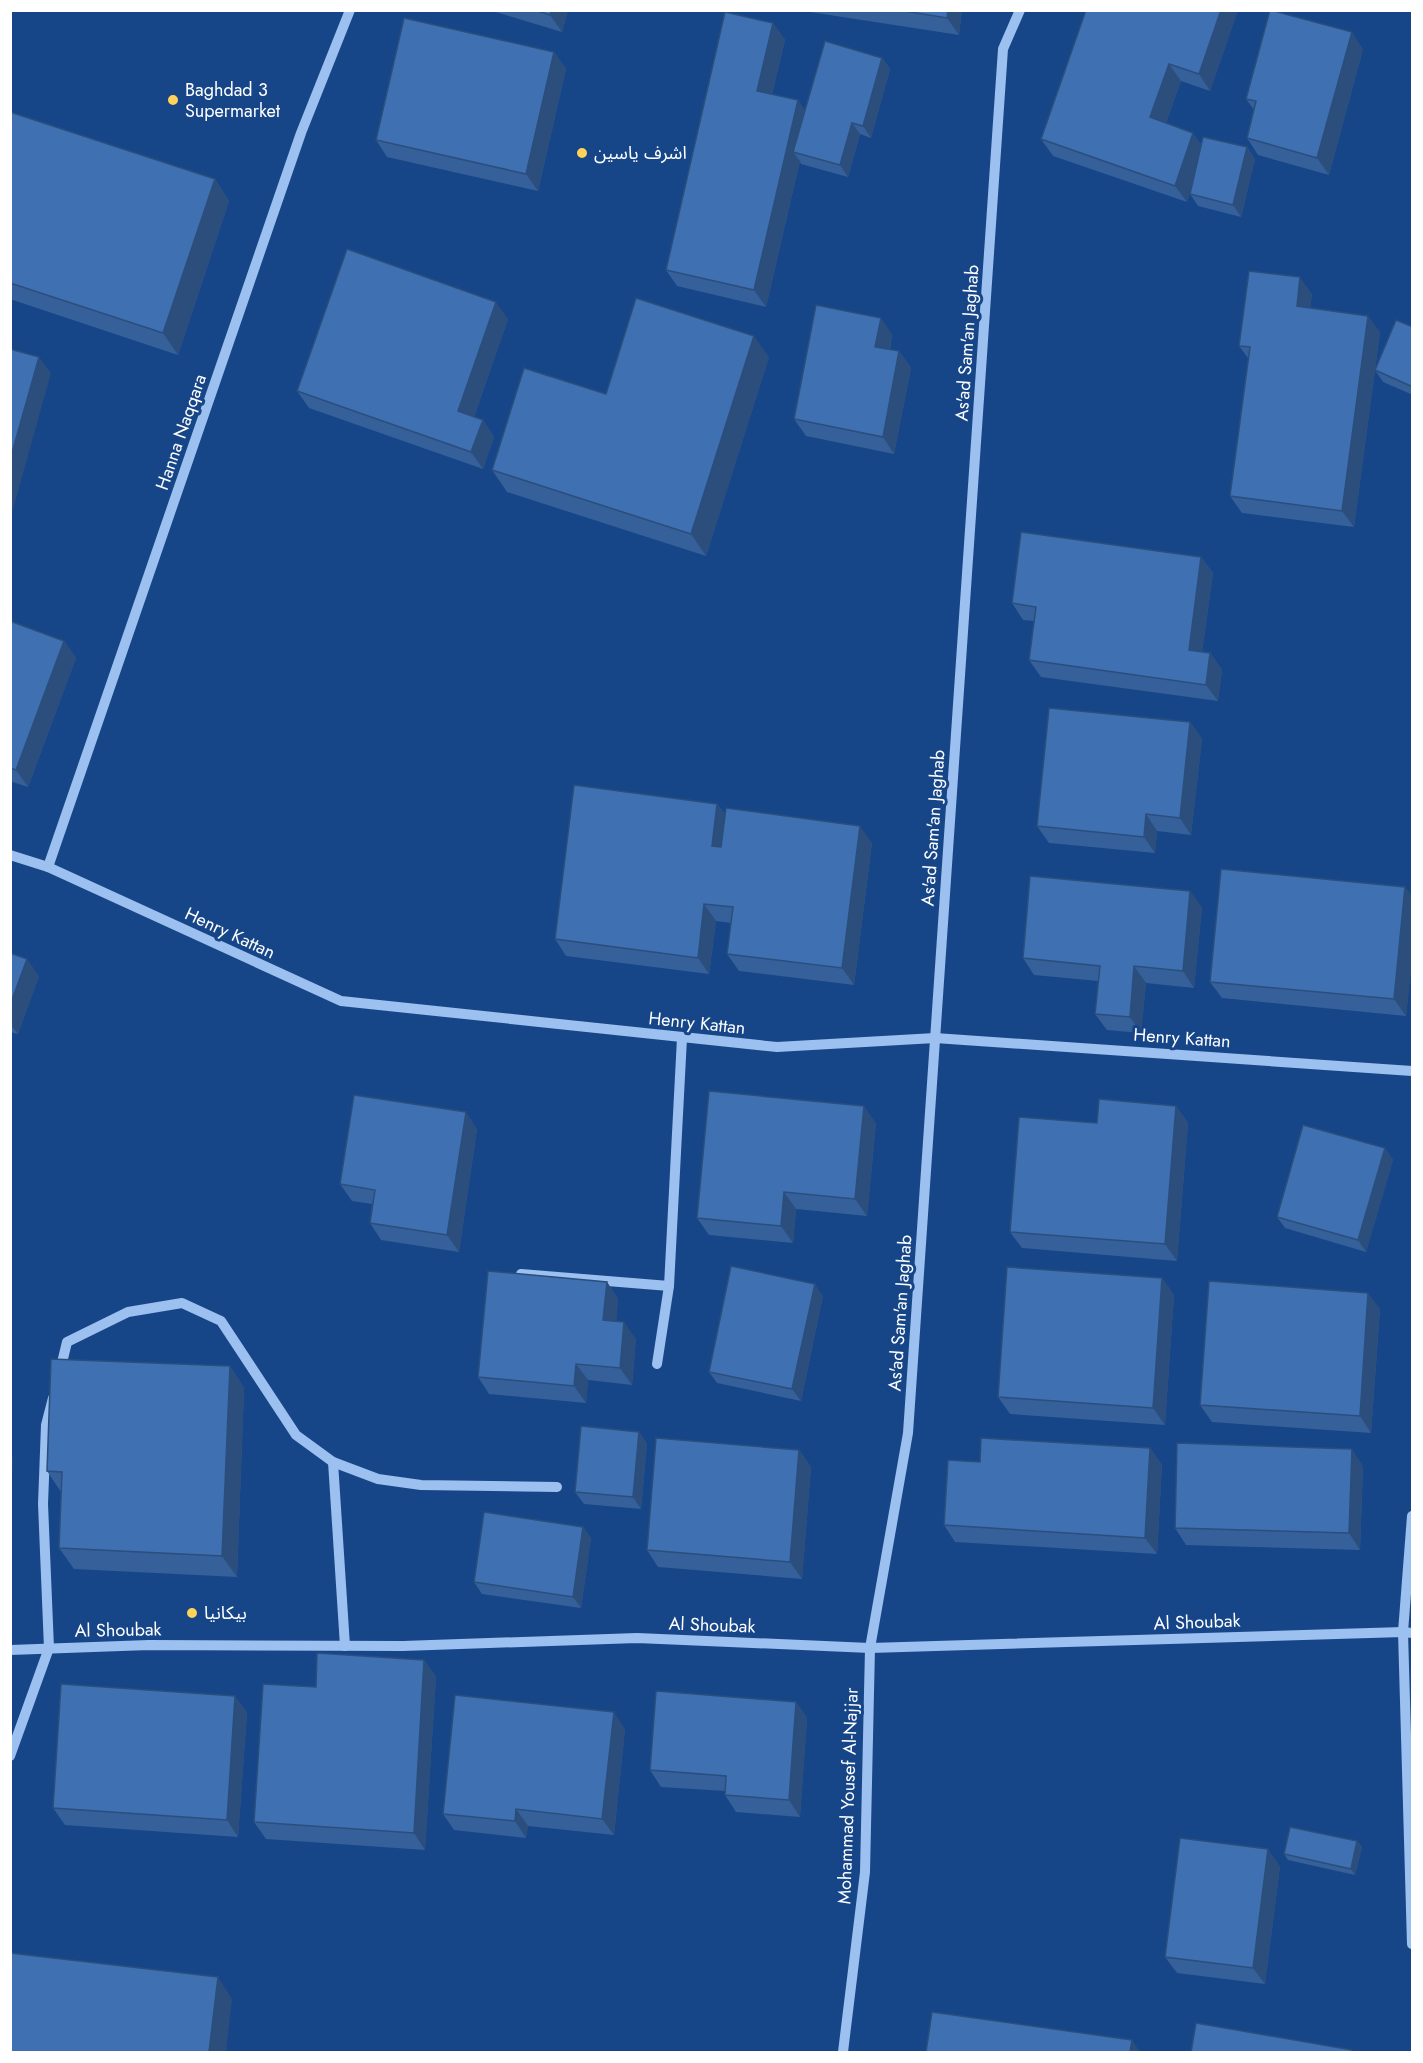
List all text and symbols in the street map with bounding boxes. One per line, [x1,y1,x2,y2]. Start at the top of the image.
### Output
place label: Baghdad 3 Supermarket [185,77,281,124]
marker: Baghdad 3 Supermarket [166,93,180,107]
place label: اشرف ياسين [594,140,687,166]
marker: اشرف ياسين [575,146,589,160]
street label: As'ad Sam'an Jaghab [949,264,985,422]
street label: Hanna Naqqara [149,371,213,493]
street label: As'ad Sam'an Jaghab [915,749,951,907]
street label: Henry Kattan [180,901,280,965]
street label: Henry Kattan [647,1005,747,1041]
street label: Henry Kattan [1133,1022,1231,1054]
street label: As'ad Sam'an Jaghab [882,1234,918,1392]
place label: بيكانيا [204,1600,247,1626]
marker: بيكانيا [185,1606,199,1620]
street label: Al Shoubak [1153,1607,1241,1637]
street label: Al Shoubak [668,1610,756,1640]
street label: Al Shoubak [74,1616,162,1644]
street label: Mohammad Yousef Al-Najjar [831,1686,865,1905]

